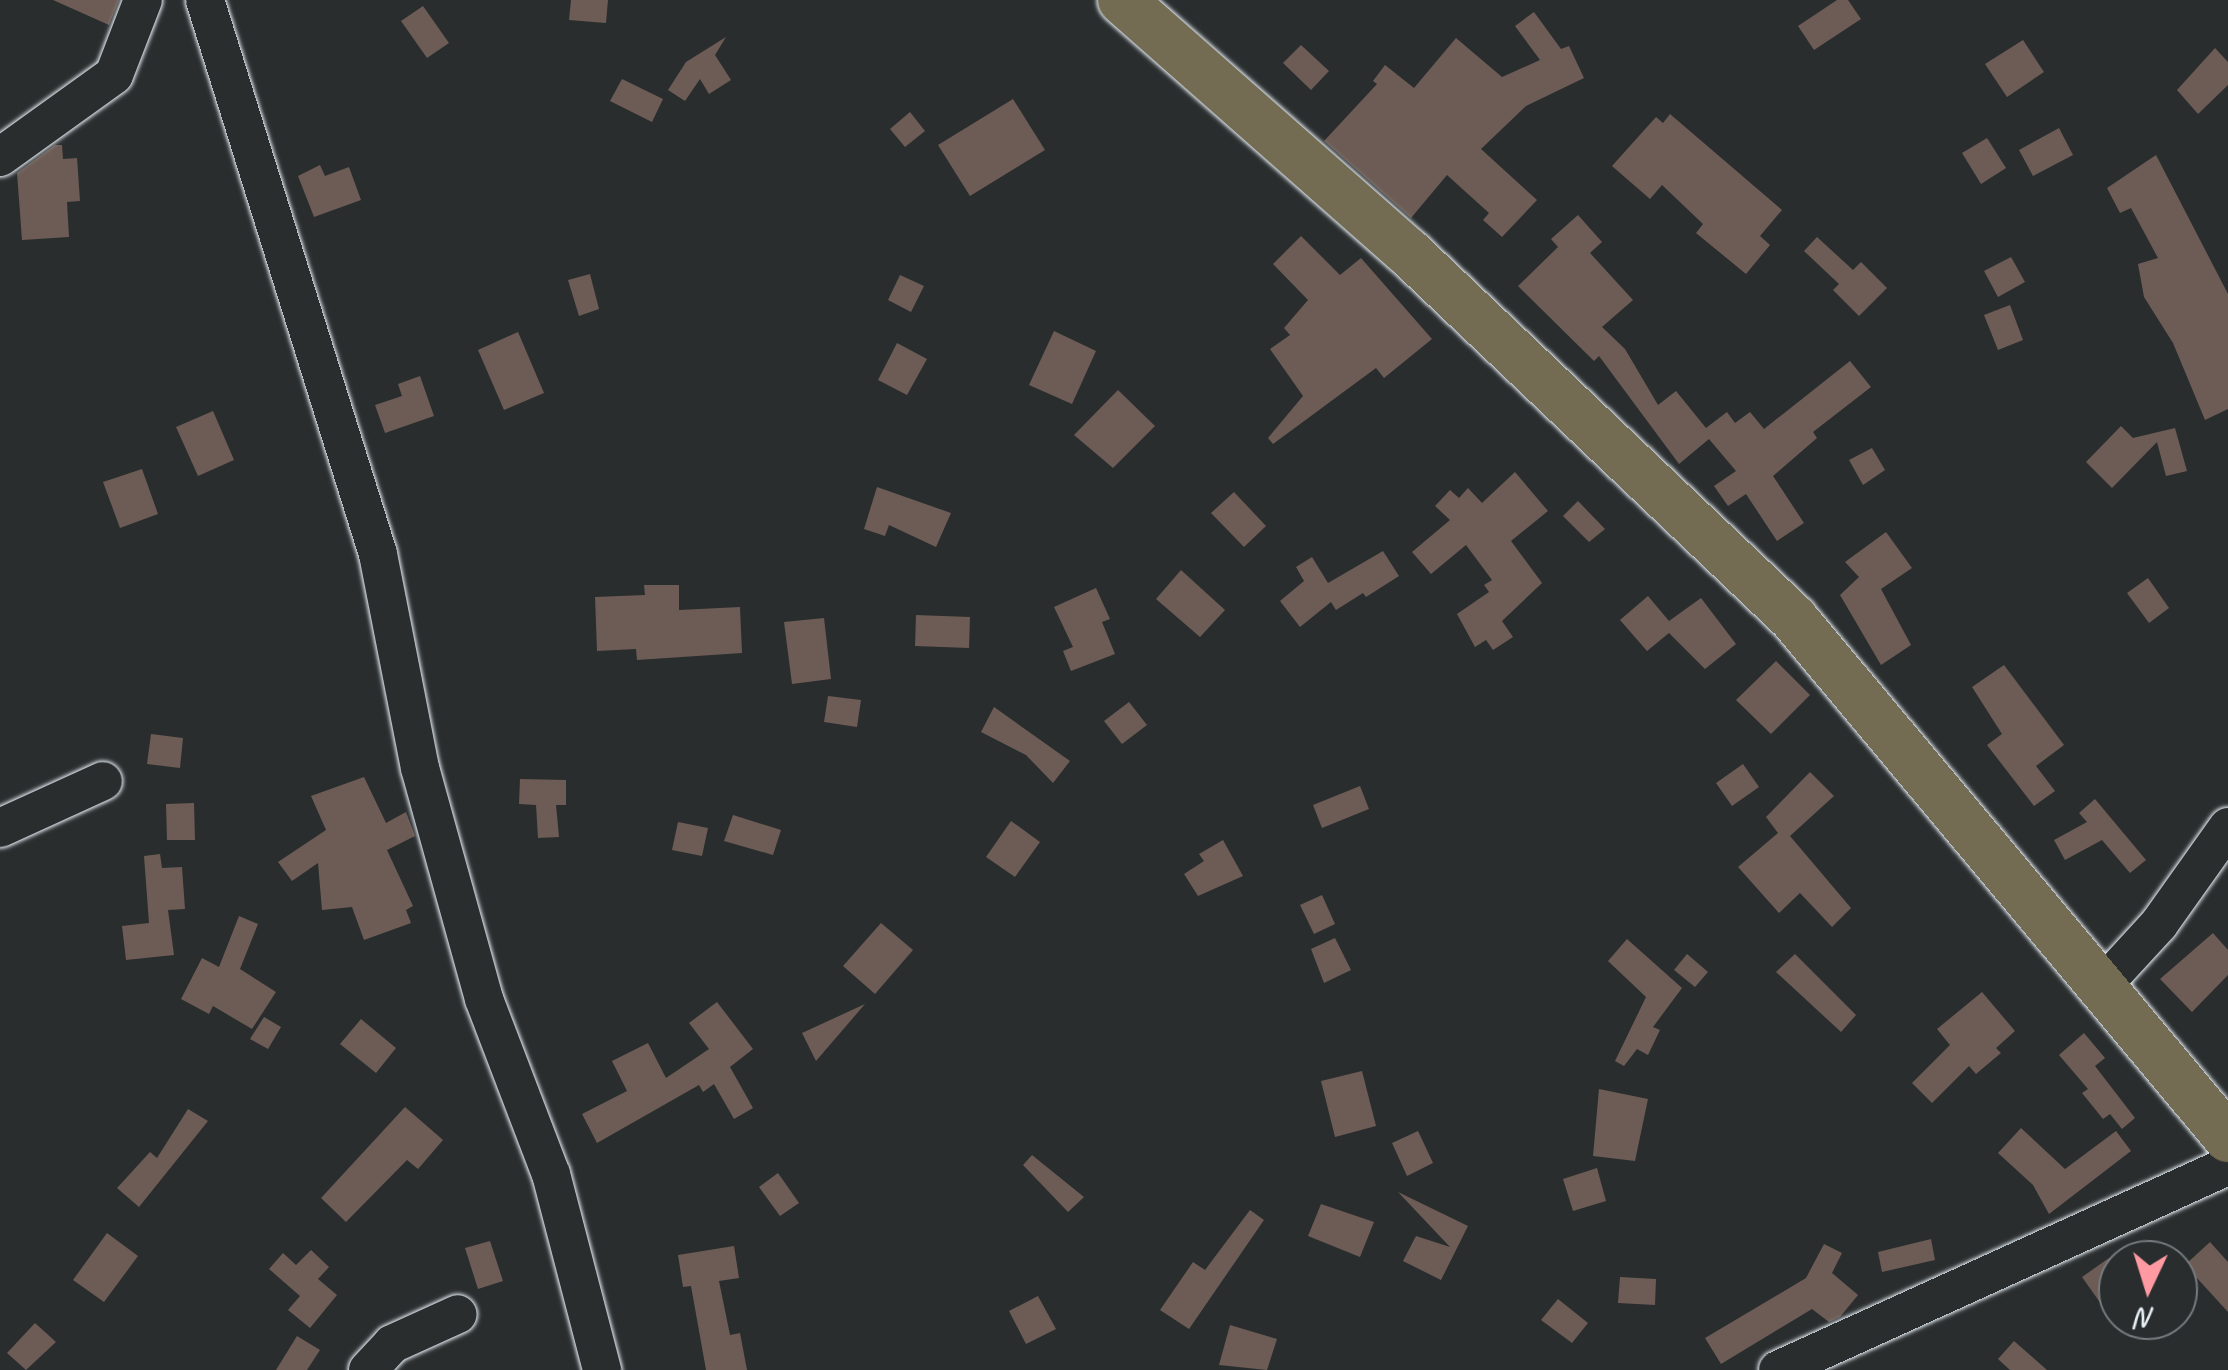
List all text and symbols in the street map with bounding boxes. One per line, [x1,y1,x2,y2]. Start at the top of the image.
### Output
north arrow [2098,1240,2198,1340]
text: N [2136,1300,2156,1336]

